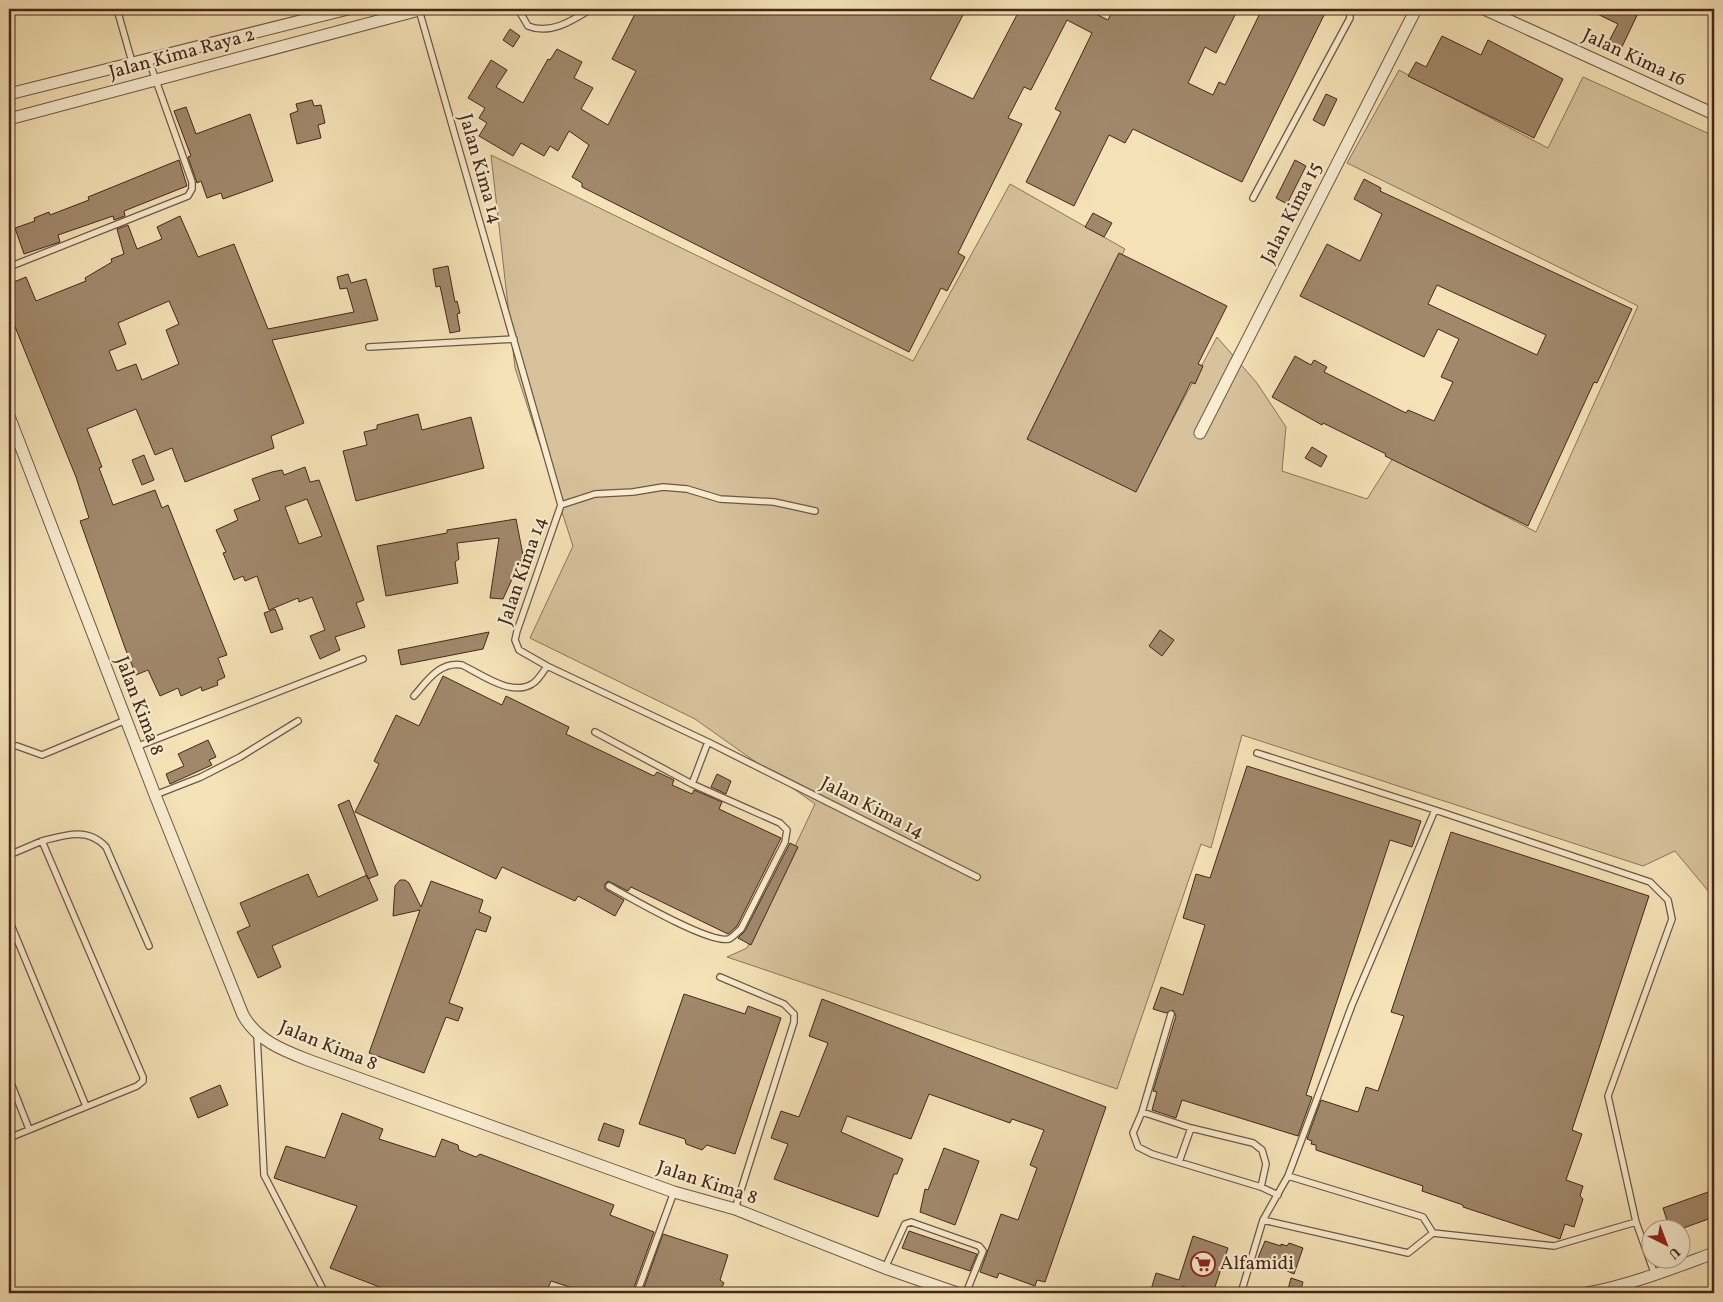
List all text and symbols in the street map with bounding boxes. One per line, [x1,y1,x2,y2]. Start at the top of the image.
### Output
street label: Jalan Kima Raya 2 [106,22,258,86]
street label: Jalan Kima 16 [1578,23,1690,93]
street label: Jalan Kima 14 [452,111,508,227]
street label: Jalan Kima 15 [1255,158,1329,268]
street label: Jalan Kima 14 [492,513,554,629]
street label: Jalan Kima 8 [108,653,170,759]
street label: Jalan Kima 14 [816,771,928,845]
street label: Jalan Kima 8 [275,1014,381,1078]
street label: Jalan Kima 8 [653,1155,761,1211]
north arrow [1640,1220,1690,1270]
text: U [1663,1242,1684,1263]
supermarket icon: Alfamidi [1190,1251,1216,1277]
place label: Alfamidi [1220,1251,1294,1277]

